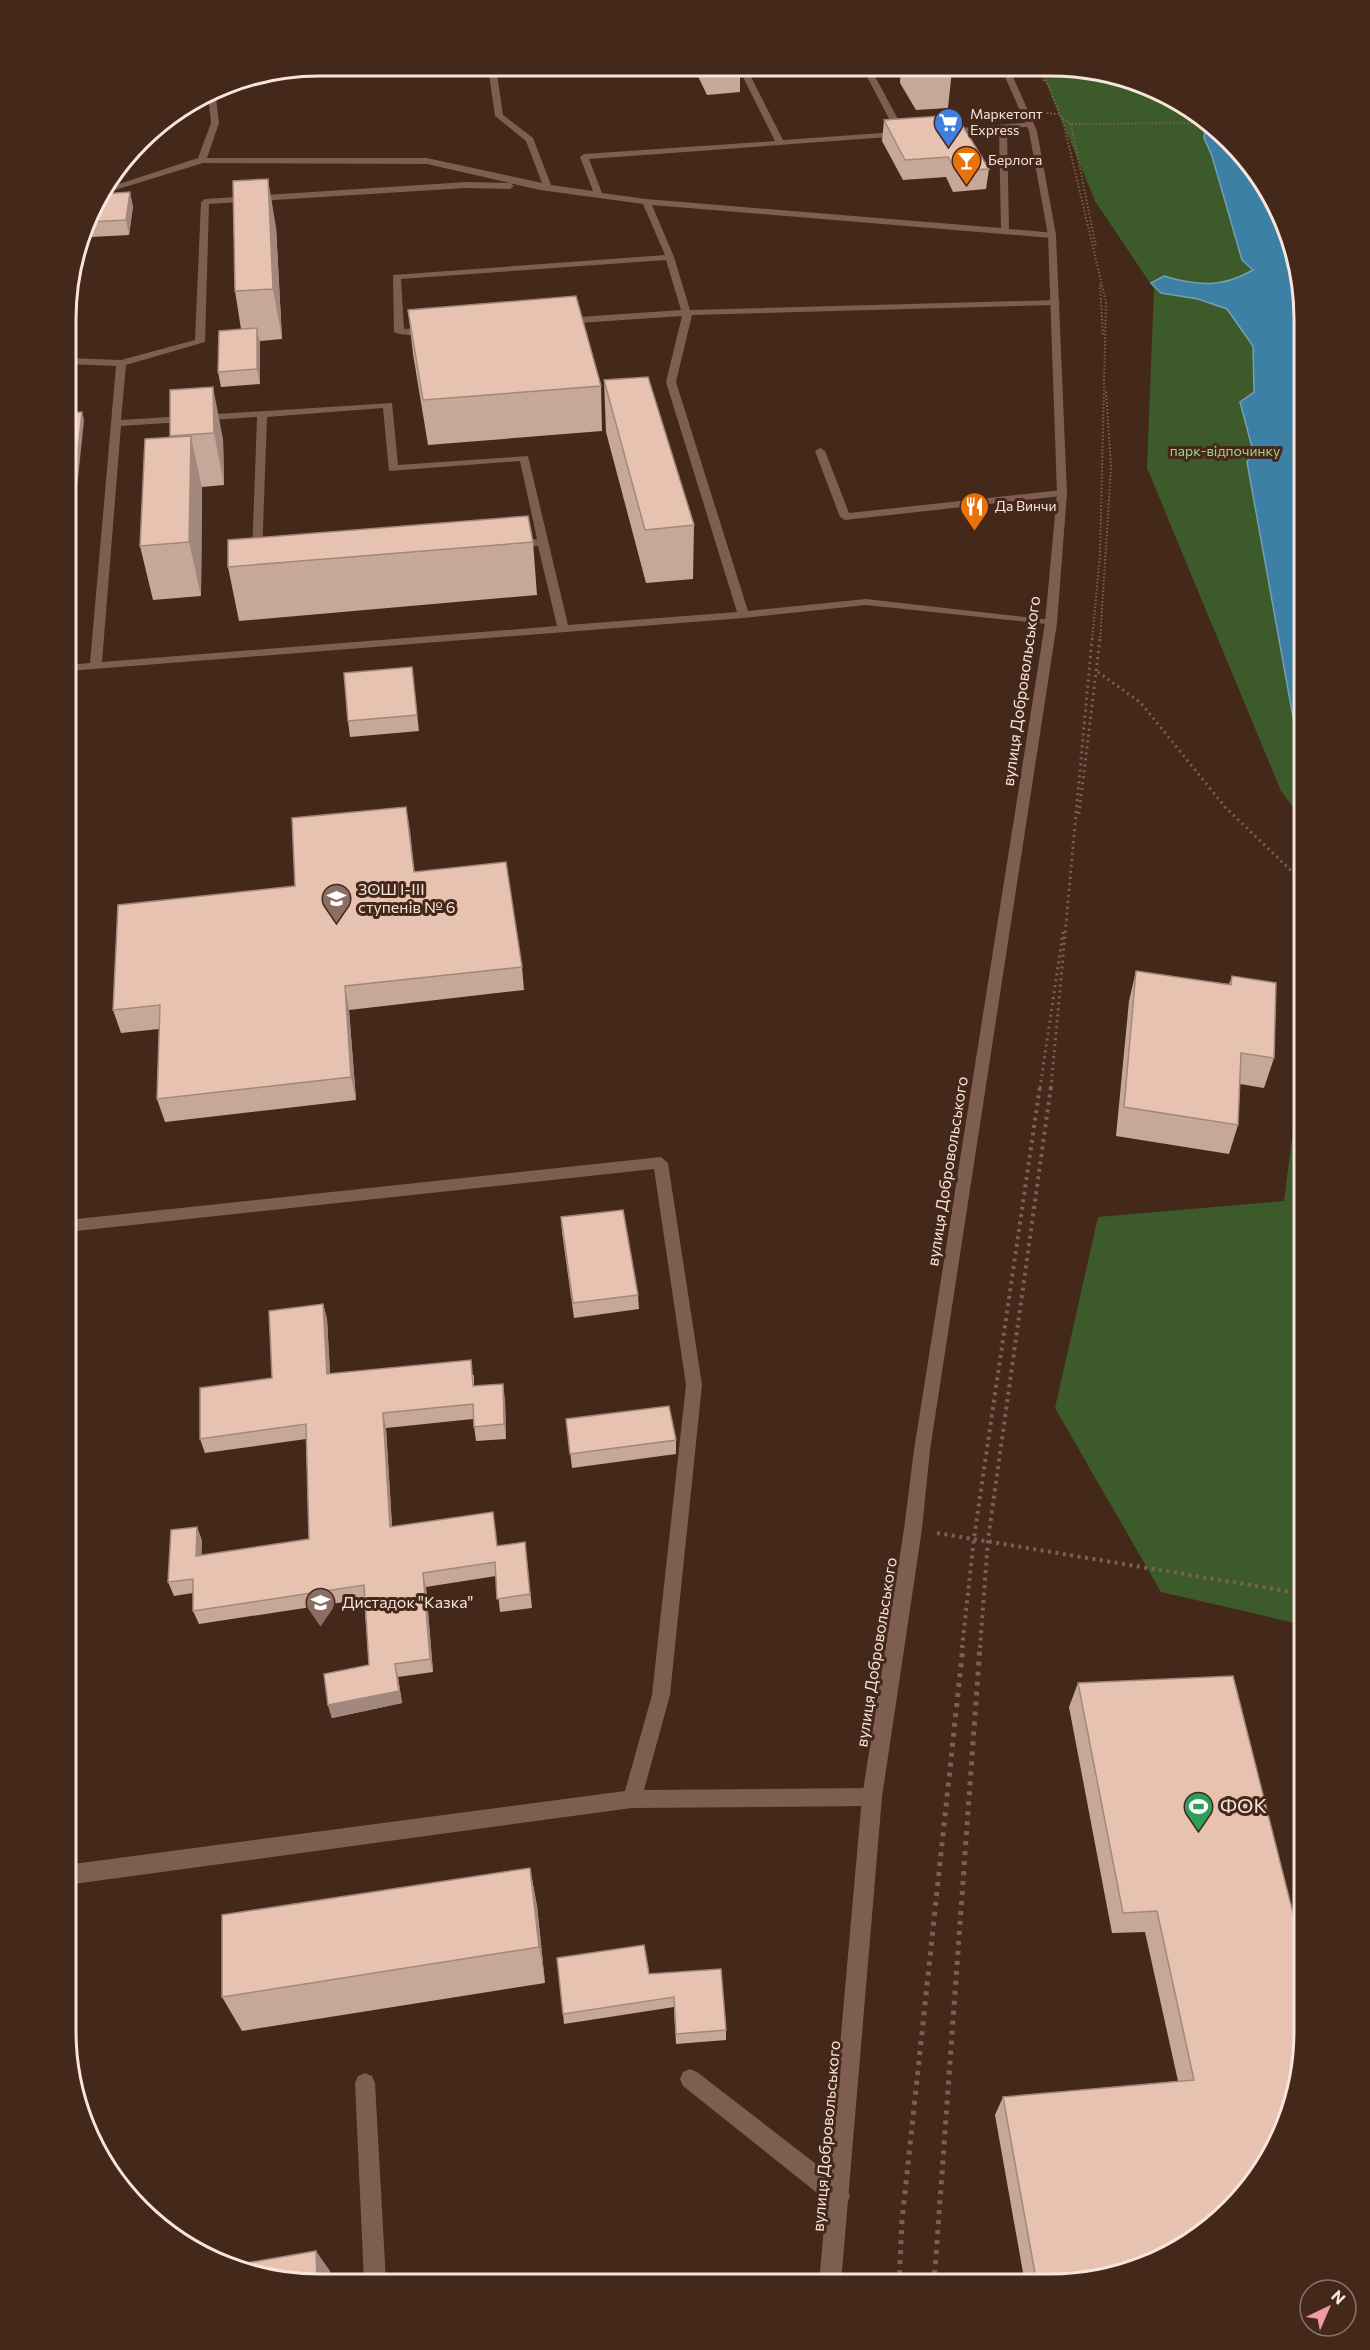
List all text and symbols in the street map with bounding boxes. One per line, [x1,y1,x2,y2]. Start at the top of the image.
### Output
place label: Маркетопт Express [970,105,1043,138]
supermarket icon: Маркетопт Express [933,106,965,148]
bar icon: Берлога [951,144,983,186]
place label: Берлога [988,151,1042,168]
park label: парк-відпочинку [1170,442,1280,459]
restaurant icon: Да Винчи [958,490,990,532]
place label: Да Винчи [995,497,1056,514]
street label: вулиця Добровольського [998,595,1043,787]
place label: ЗОШ І-ІІІ ступенів № 6 [358,879,456,916]
school or university icon: ЗОШ І-ІІІ ступенів № 6 [321,882,353,924]
street label: вулиця Добровольського [922,1075,971,1267]
street label: вулиця Добровольського [851,1556,900,1748]
school or university icon: Дистадок "Казка" [305,1586,337,1628]
place label: Дистадок "Казка" [342,1592,474,1611]
sports icon: ФОК [1183,1790,1215,1832]
place label: ФОК [1220,1793,1267,1817]
street label: вулиця Добровольського [808,2040,843,2232]
north arrow [1298,2278,1358,2338]
text: N [1328,2286,1350,2308]

